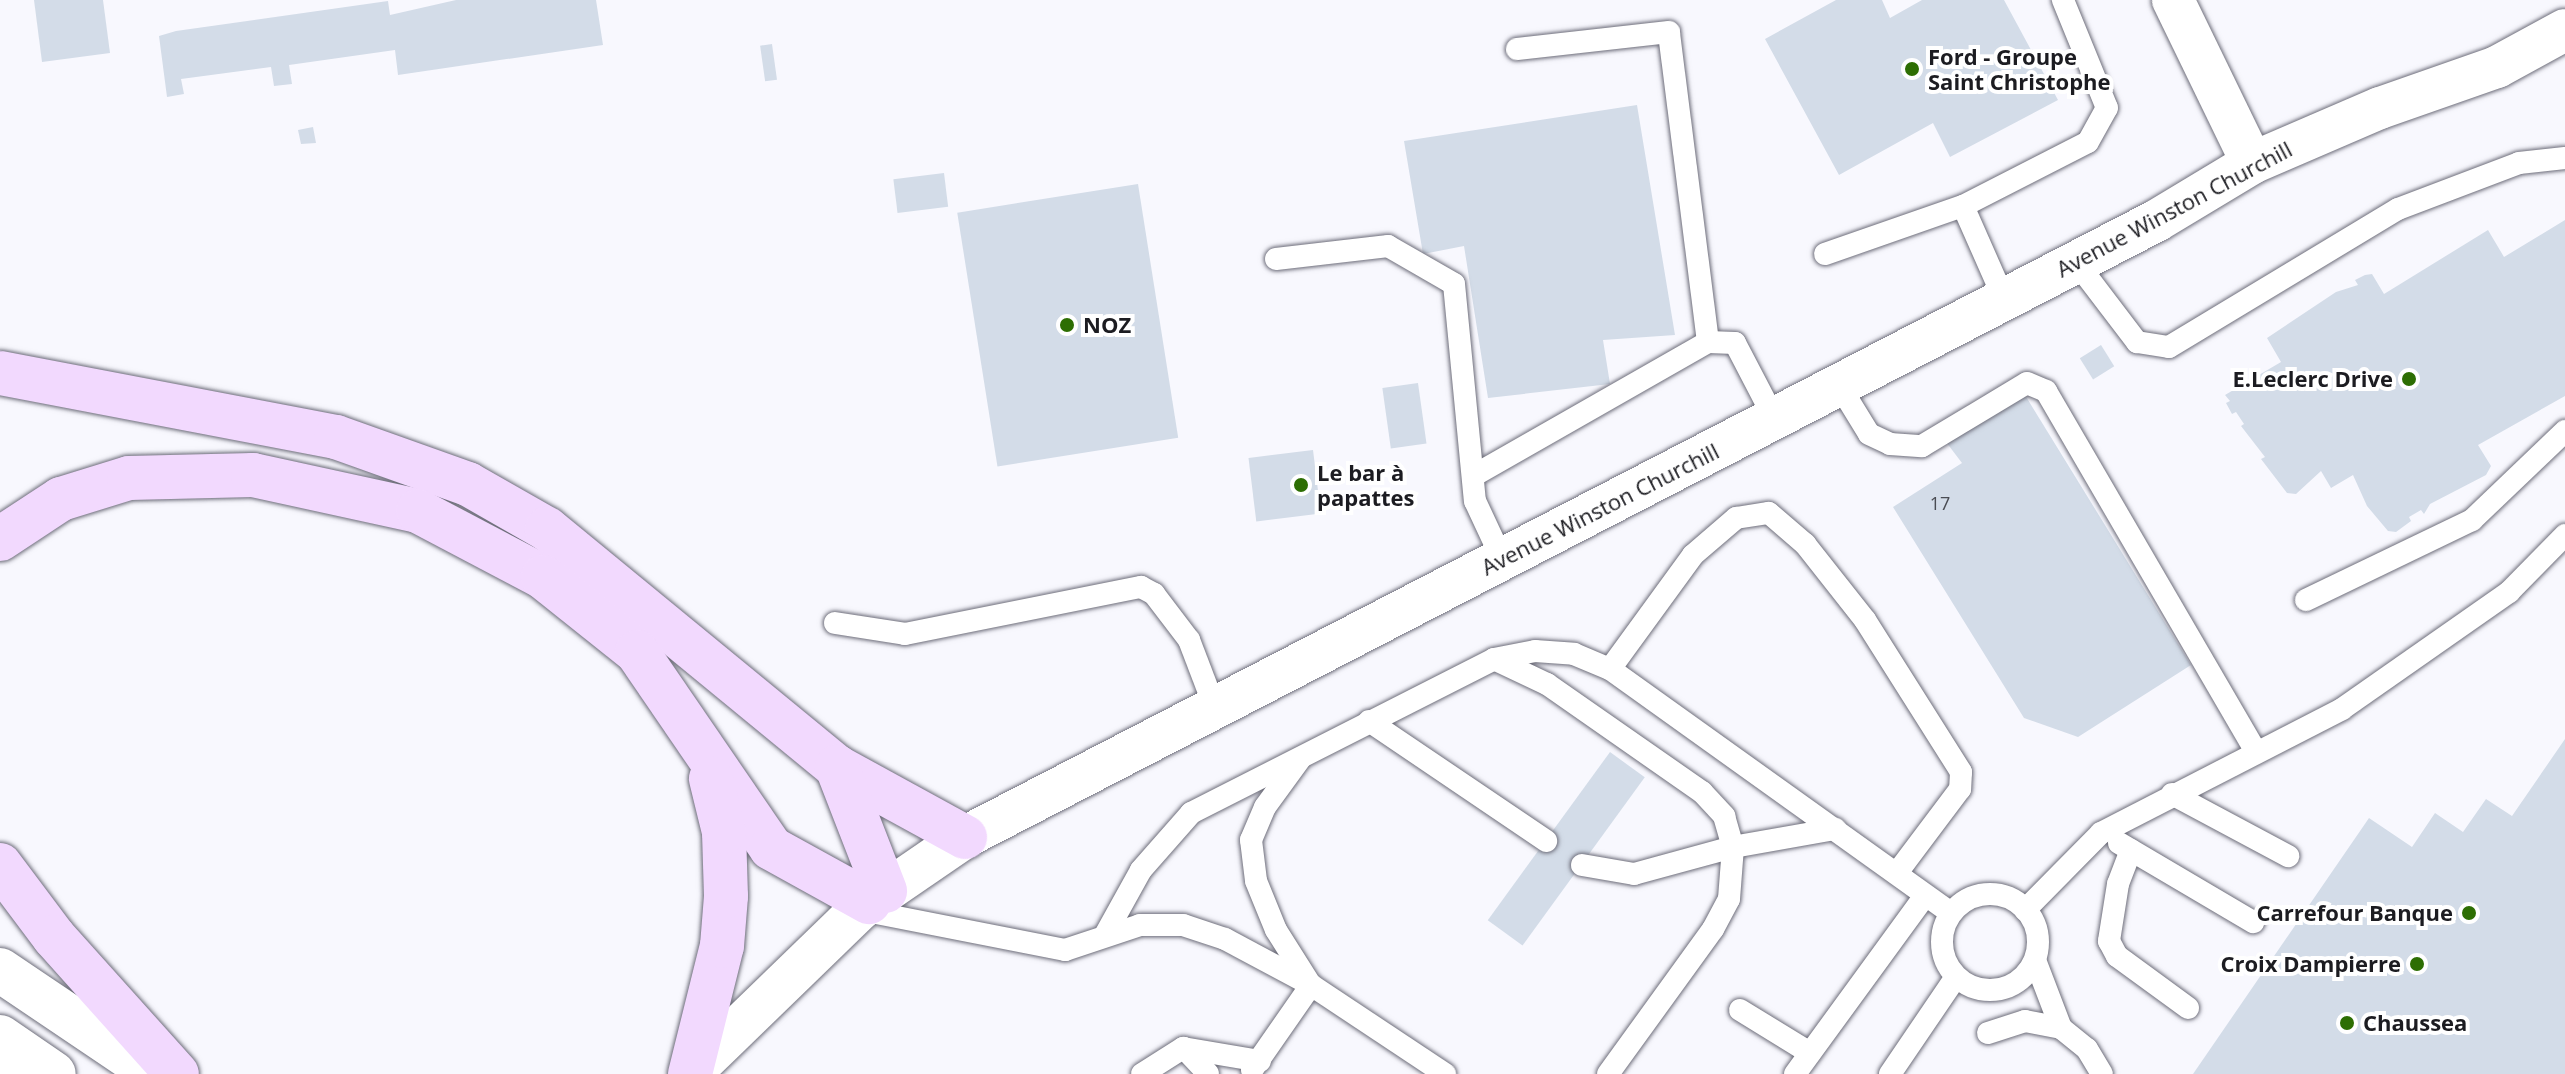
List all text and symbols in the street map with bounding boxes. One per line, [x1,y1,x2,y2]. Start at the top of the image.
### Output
place label: Ford - Groupe Saint Christophe [1928,43,2111,94]
marker: Ford - Groupe Saint Christophe [1903,60,1921,78]
street label: Avenue Winston Churchill [2052,136,2296,282]
place label: NOZ [1083,312,1131,338]
marker: NOZ [1058,316,1076,334]
place label: E.Leclerc Drive [2232,366,2393,392]
marker: E.Leclerc Drive [2400,370,2418,388]
street label: Avenue Winston Churchill [1477,438,1723,580]
place label: Le bar à papattes [1317,459,1414,510]
marker: Le bar à papattes [1292,476,1310,494]
house number: 17 [1930,492,1950,514]
place label: Carrefour Banque [2257,900,2453,926]
marker: Carrefour Banque [2460,904,2478,922]
place label: Croix Dampierre [2220,951,2401,977]
marker: Croix Dampierre [2408,955,2426,973]
place label: Chaussea [2363,1010,2467,1036]
marker: Chaussea [2338,1014,2356,1032]

